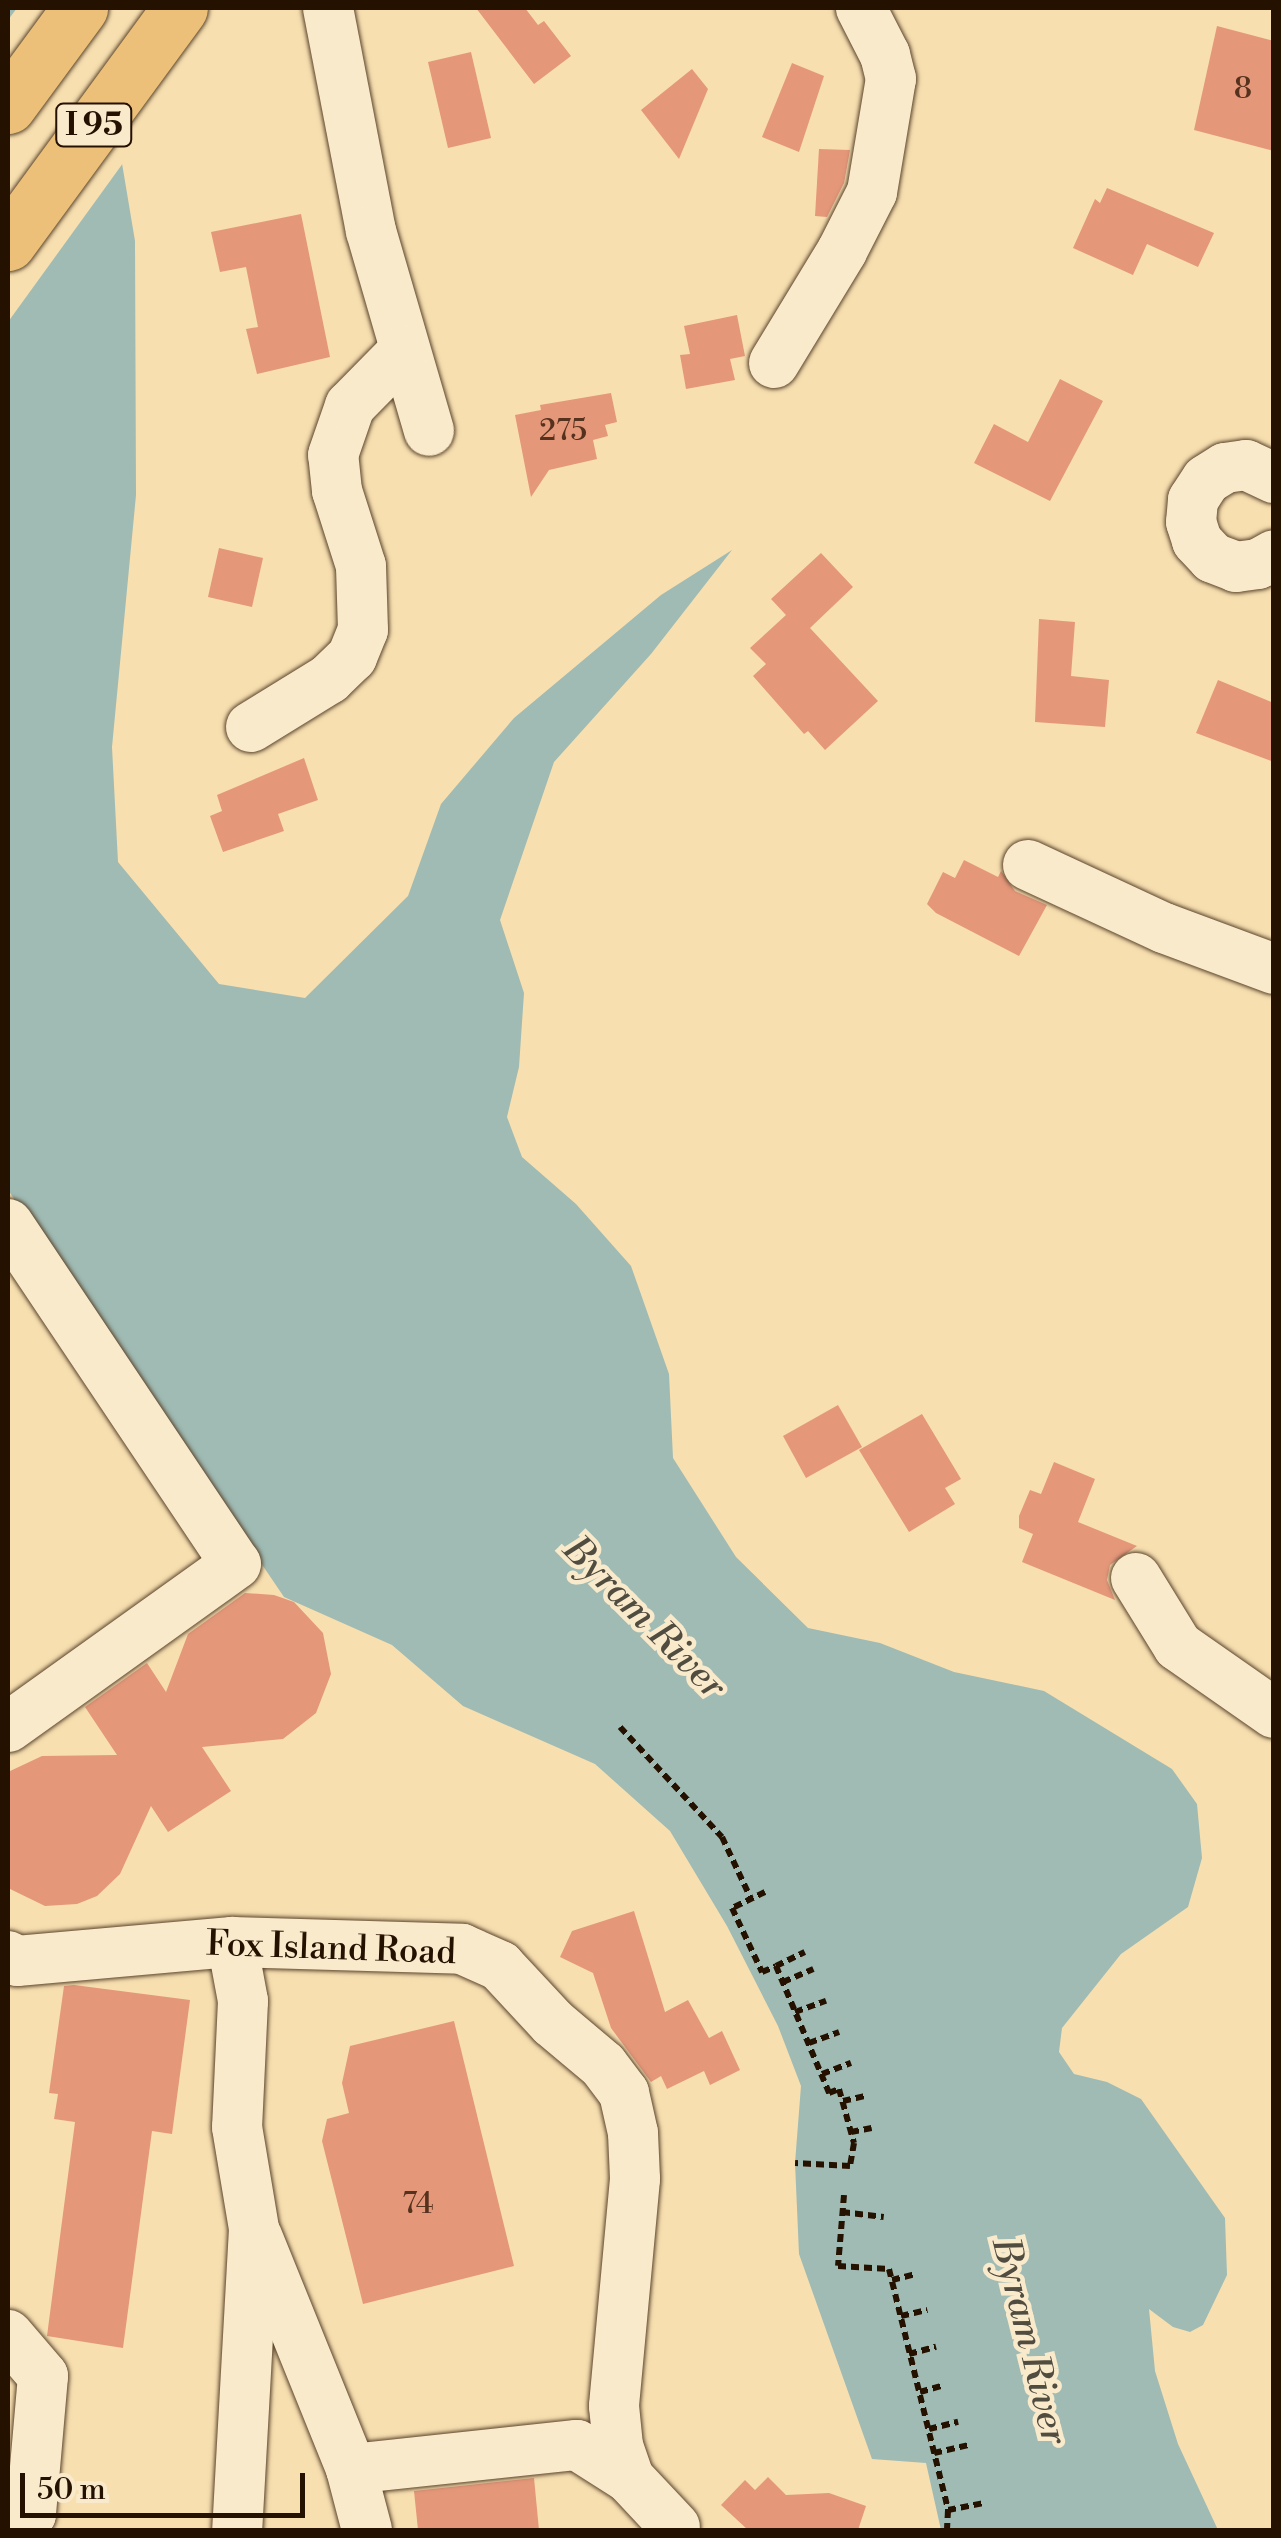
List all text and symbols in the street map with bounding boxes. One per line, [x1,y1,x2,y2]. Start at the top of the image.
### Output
house number: 8 [1234,71,1252,107]
road number: I 95 [54,98,134,152]
house number: 275 [539,413,587,449]
water label: Byram River [553,1527,735,1709]
street label: Fox Island Road [205,1924,457,1974]
house number: 74 [402,2186,434,2222]
water label: Byram River [981,2233,1077,2449]
scale bar [25,2453,310,2515]
text: 50 m [37,2471,106,2509]

